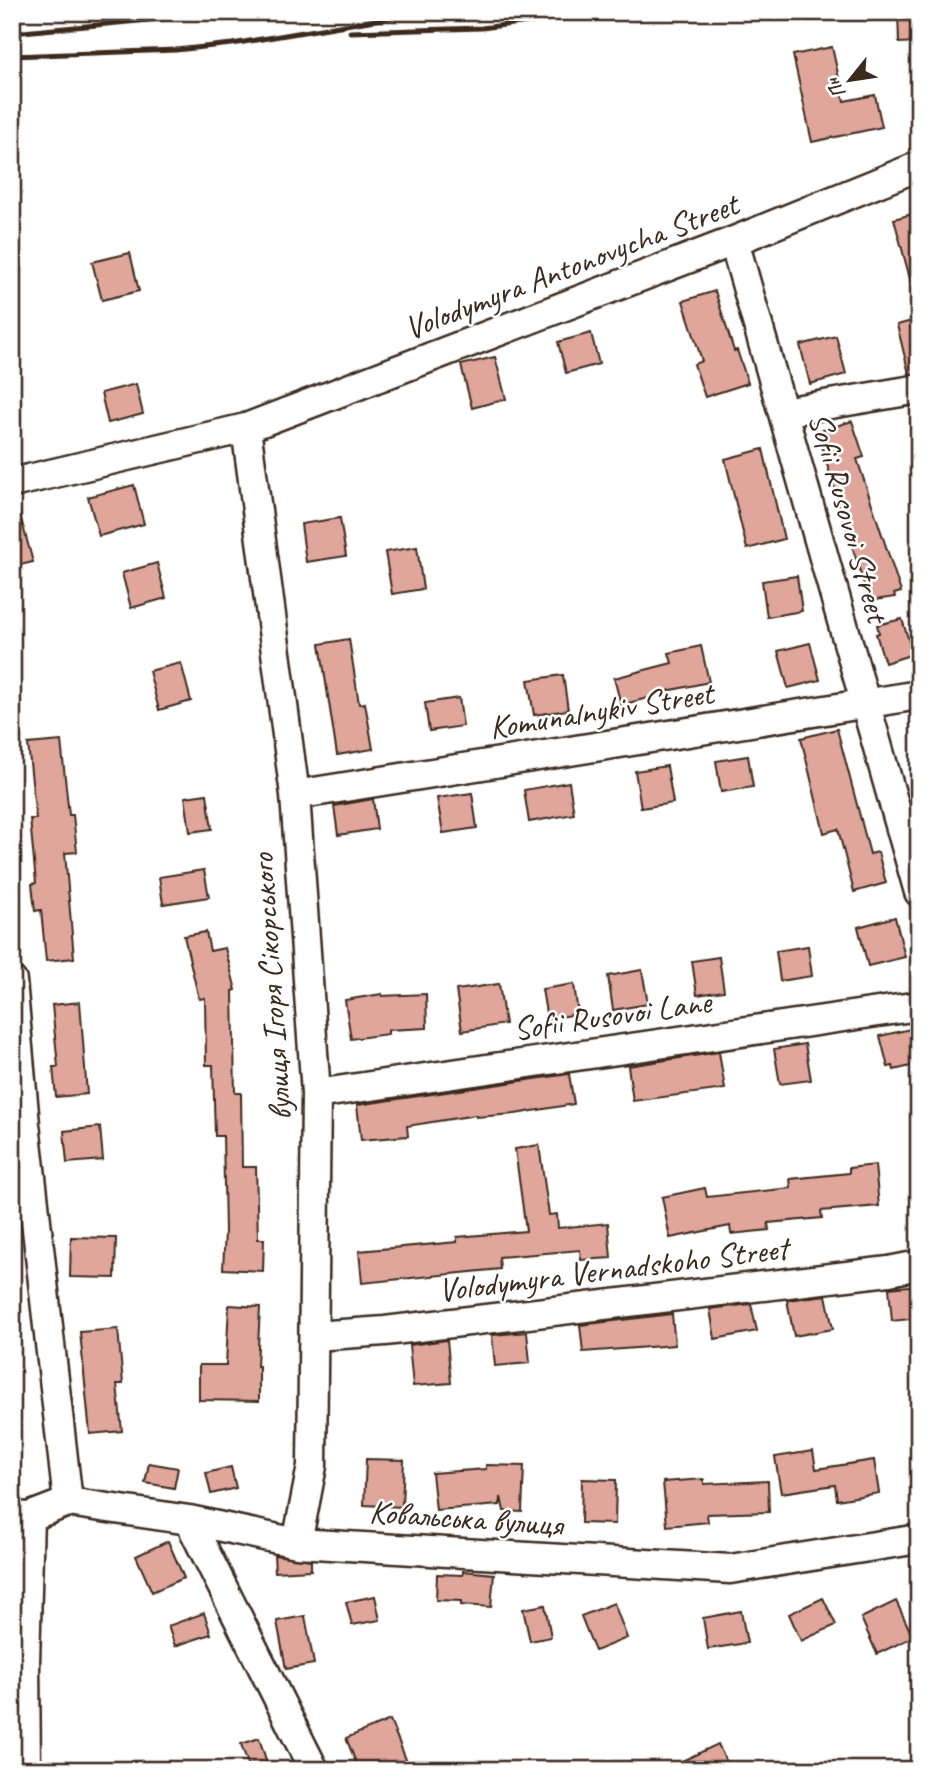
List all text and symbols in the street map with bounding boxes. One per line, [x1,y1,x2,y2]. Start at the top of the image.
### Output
north arrow [816,46,886,116]
text: Пн [820,72,852,103]
street label: Volodymyra Antonovycha Street [398,182,747,349]
street label: Sofii Rusovoi Street [799,407,900,630]
street label: Komunalnykiv Street [486,671,719,748]
street label: вулиця Ігоря Сікорського [241,851,301,1122]
street label: Sofii Rusovoi Lane [511,980,716,1050]
street label: Volodymyra Vernadskoho Street [436,1226,794,1311]
street label: Ковальська вулиця [368,1490,567,1546]

